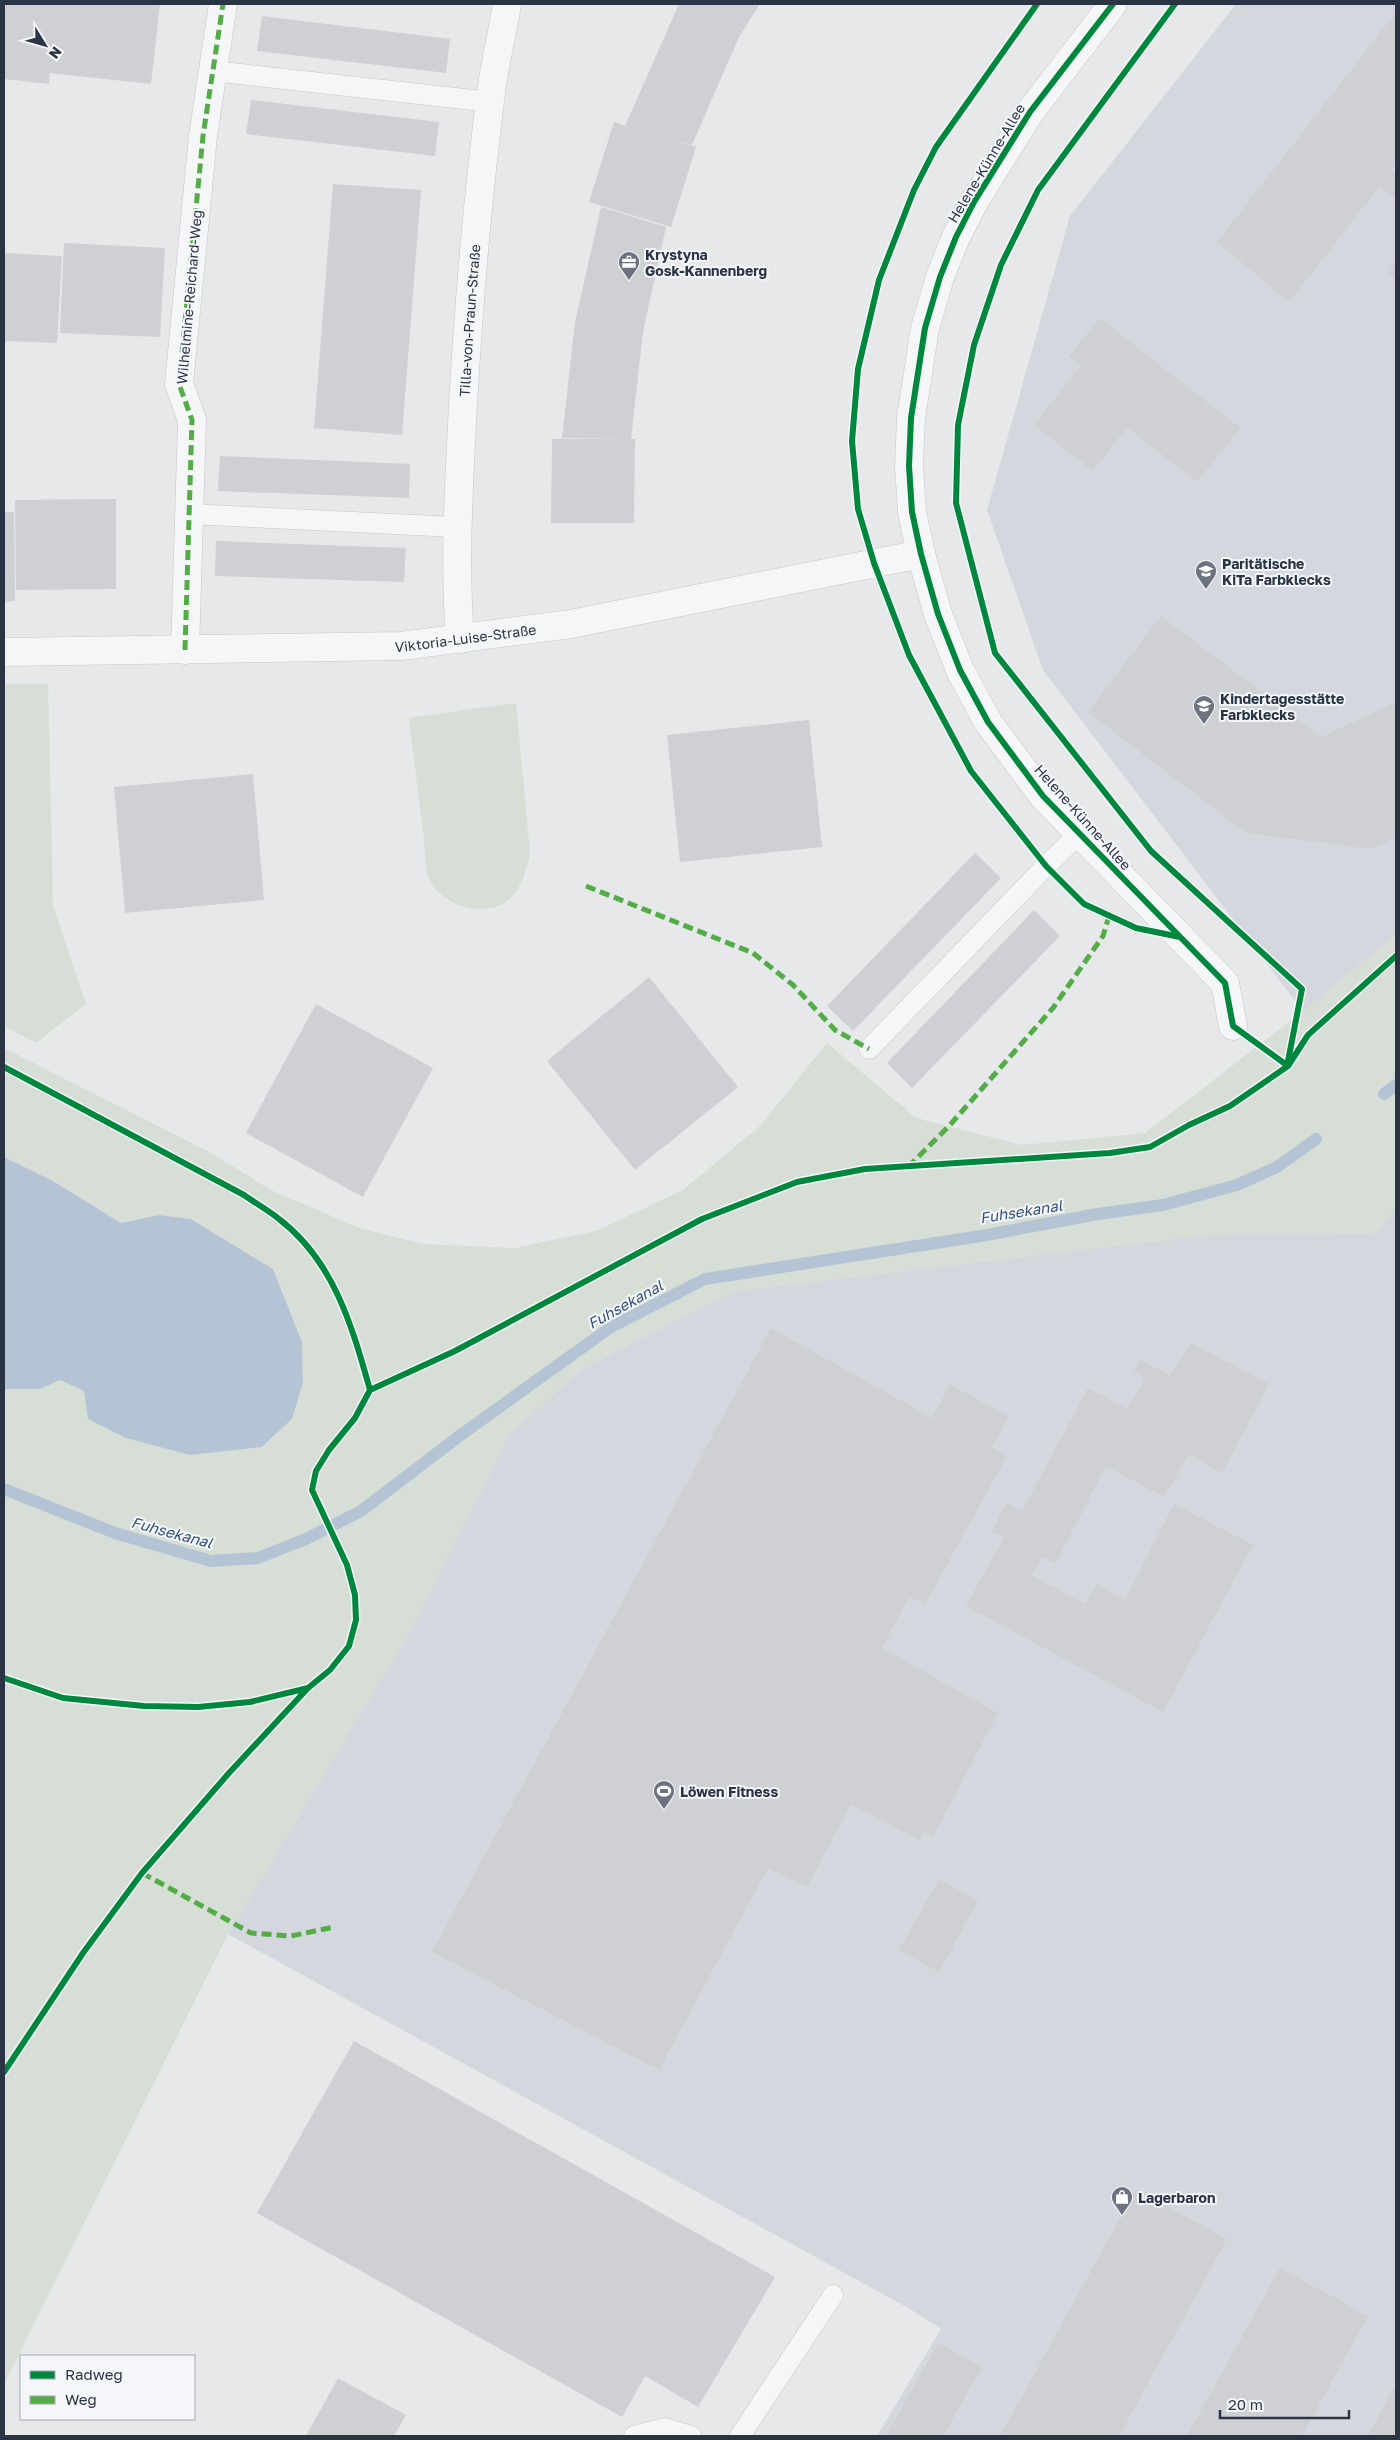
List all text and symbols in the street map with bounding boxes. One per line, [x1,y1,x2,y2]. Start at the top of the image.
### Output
north arrow [20,20,70,70]
text: N [46,44,66,62]
street label: Helene-Künne-Allee [944,100,1028,226]
street label: Wilhelmine-Reichard-Weg [173,209,205,385]
street label: Tilla-von-Praun-Straße [455,243,483,397]
place label: Krystyna Gosk-Kannenberg [645,246,767,279]
office icon: Krystyna Gosk-Kannenberg [617,250,641,281]
place label: Paritätische KiTa Farbklecks [1222,555,1331,588]
school or university icon: Paritätische KiTa Farbklecks [1194,559,1218,590]
street label: Viktoria-Luise-Straße [395,620,537,655]
place label: Kindertagesstätte Farbklecks [1220,690,1344,723]
school or university icon: Kindertagesstätte Farbklecks [1192,694,1216,725]
street label: Helene-Künne-Allee [1031,761,1135,873]
water label: Fuhsekanal [979,1195,1065,1226]
water label: Fuhsekanal [584,1275,667,1332]
water label: Fuhsekanal [129,1513,216,1552]
sports icon: Löwen Fitness [652,1779,676,1810]
place label: Löwen Fitness [680,1783,778,1800]
shop icon: Lagerbaron [1110,2185,1134,2216]
place label: Lagerbaron [1138,2189,1215,2206]
legend [20,2355,195,2420]
text: Radweg [65,2365,123,2383]
scale bar [1220,2388,1349,2420]
text: Weg [65,2390,97,2408]
text: 20 m [1228,2395,1263,2413]

